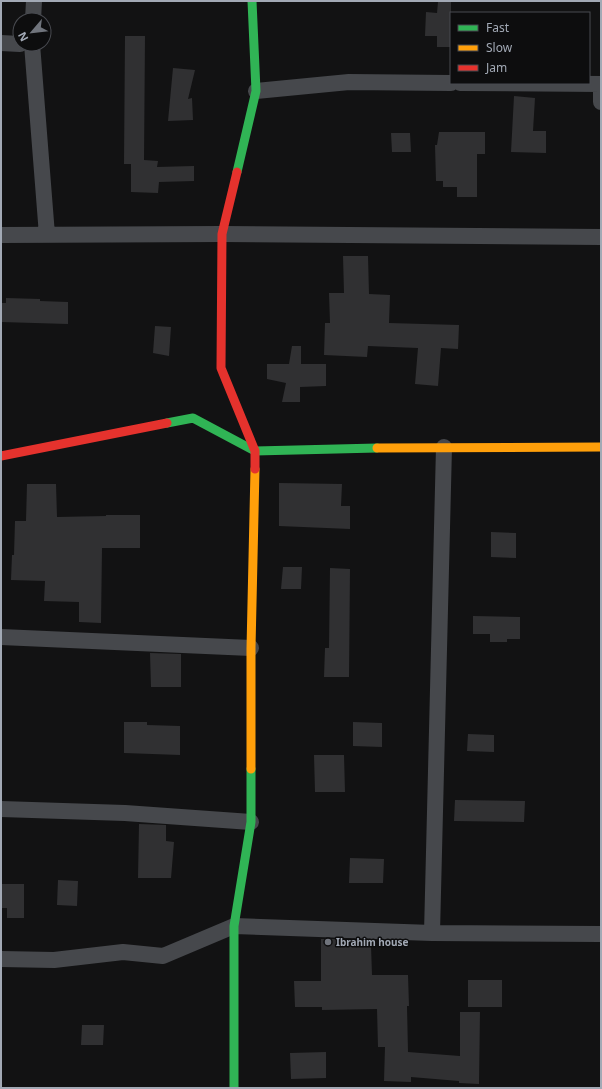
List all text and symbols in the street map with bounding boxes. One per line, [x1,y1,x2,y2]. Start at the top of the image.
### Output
north arrow [12,12,52,52]
legend [450,12,590,84]
text: Fast [486,19,510,36]
text: N [14,29,31,44]
text: Slow [486,39,513,56]
text: Jam [485,59,507,76]
place label: Ibrahim house [336,935,409,949]
marker: Ibrahim house [323,937,333,947]

